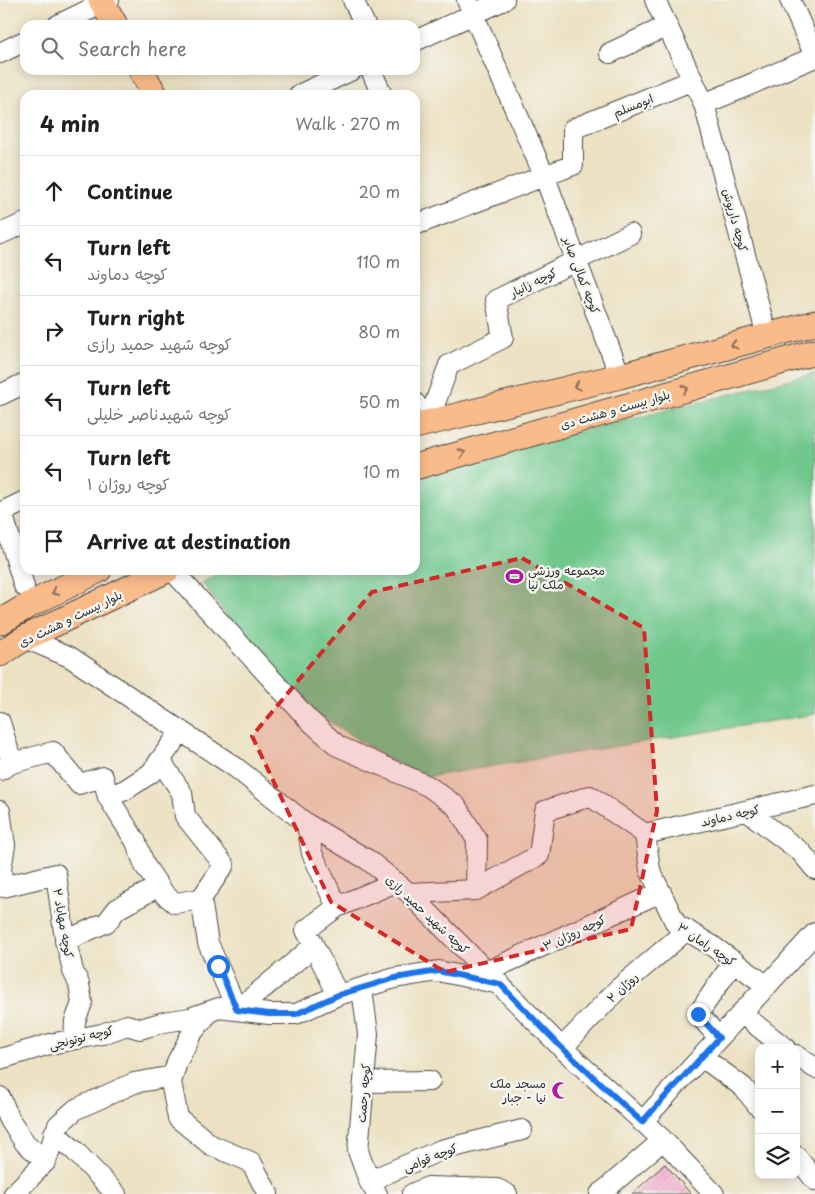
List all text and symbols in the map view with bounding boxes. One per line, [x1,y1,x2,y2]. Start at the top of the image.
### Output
search box [20,20,420,75]
icon: search [38,34,66,62]
text: Search here [78,34,187,62]
street label: ابومسلم [610,89,656,122]
text: 4 min [40,107,100,139]
text: Walk · 270 m [296,111,400,135]
icon: ahead [40,177,68,205]
text: Continue [87,177,173,205]
text: 20 m [359,179,400,203]
street label: کوچه داریوش [719,186,753,254]
text: Turn left [87,233,171,261]
street label: کوچه کمالی صابر [559,233,605,316]
icon: left [40,247,68,275]
text: 110 m [357,249,400,273]
text: کوچه دماوند [87,261,168,285]
street label: کوچه زانیار [505,263,560,302]
text: Turn right [87,303,185,331]
icon: right [40,317,68,345]
text: 80 m [358,319,400,343]
text: کوچه شهید حمید رازی [87,331,232,355]
one-way arrow [730,339,739,350]
text: Turn left [87,373,171,401]
one-way arrow [572,380,581,391]
street label: بلوار بیست و هشت دی [558,385,672,433]
one-way arrow [681,385,689,395]
icon: left [40,387,68,415]
text: 50 m [359,389,400,413]
text: کوچه شهیدناصر خلیلی [87,401,231,425]
text: Turn left [87,443,171,471]
one-way arrow [457,449,465,459]
icon: left [40,457,68,485]
text: 10 m [363,459,400,483]
text: کوچه روژان ۱ [87,471,170,495]
icon: arrive [40,527,68,555]
text: Arrive at destination [87,527,291,555]
place label: مجموعه ورزشی ملک نیا [528,561,605,593]
sports icon: مجموعه ورزشی ملک نیا [504,567,524,587]
street label: بلوار بیست و هشت دی [15,585,125,651]
one-way arrow [51,586,60,596]
street label: کوچه دماوند [699,799,761,831]
street label: کوچه شهید حمید رازی [382,870,474,958]
street label: کوچه مهاباد ۲ [49,887,79,959]
street label: کوچه روژان ۳ [540,910,608,954]
street label: کوچه رامان ۳ [674,918,740,970]
route start [207,955,230,978]
street label: روژان ۲ [602,968,642,1006]
route end [687,1003,710,1026]
street label: کوچه توتونچی [47,1020,115,1054]
map controls [755,1044,800,1179]
button: + [755,1044,800,1089]
street label: کوچه رحمت [351,1063,375,1123]
place label: مسجد ملک نیا - جبار [490,1074,546,1106]
mosque icon: مسجد ملک نیا - جبار [550,1080,570,1100]
button: − [755,1089,800,1134]
button: layers [755,1134,800,1179]
street label: کوچه قوامی [400,1138,460,1176]

